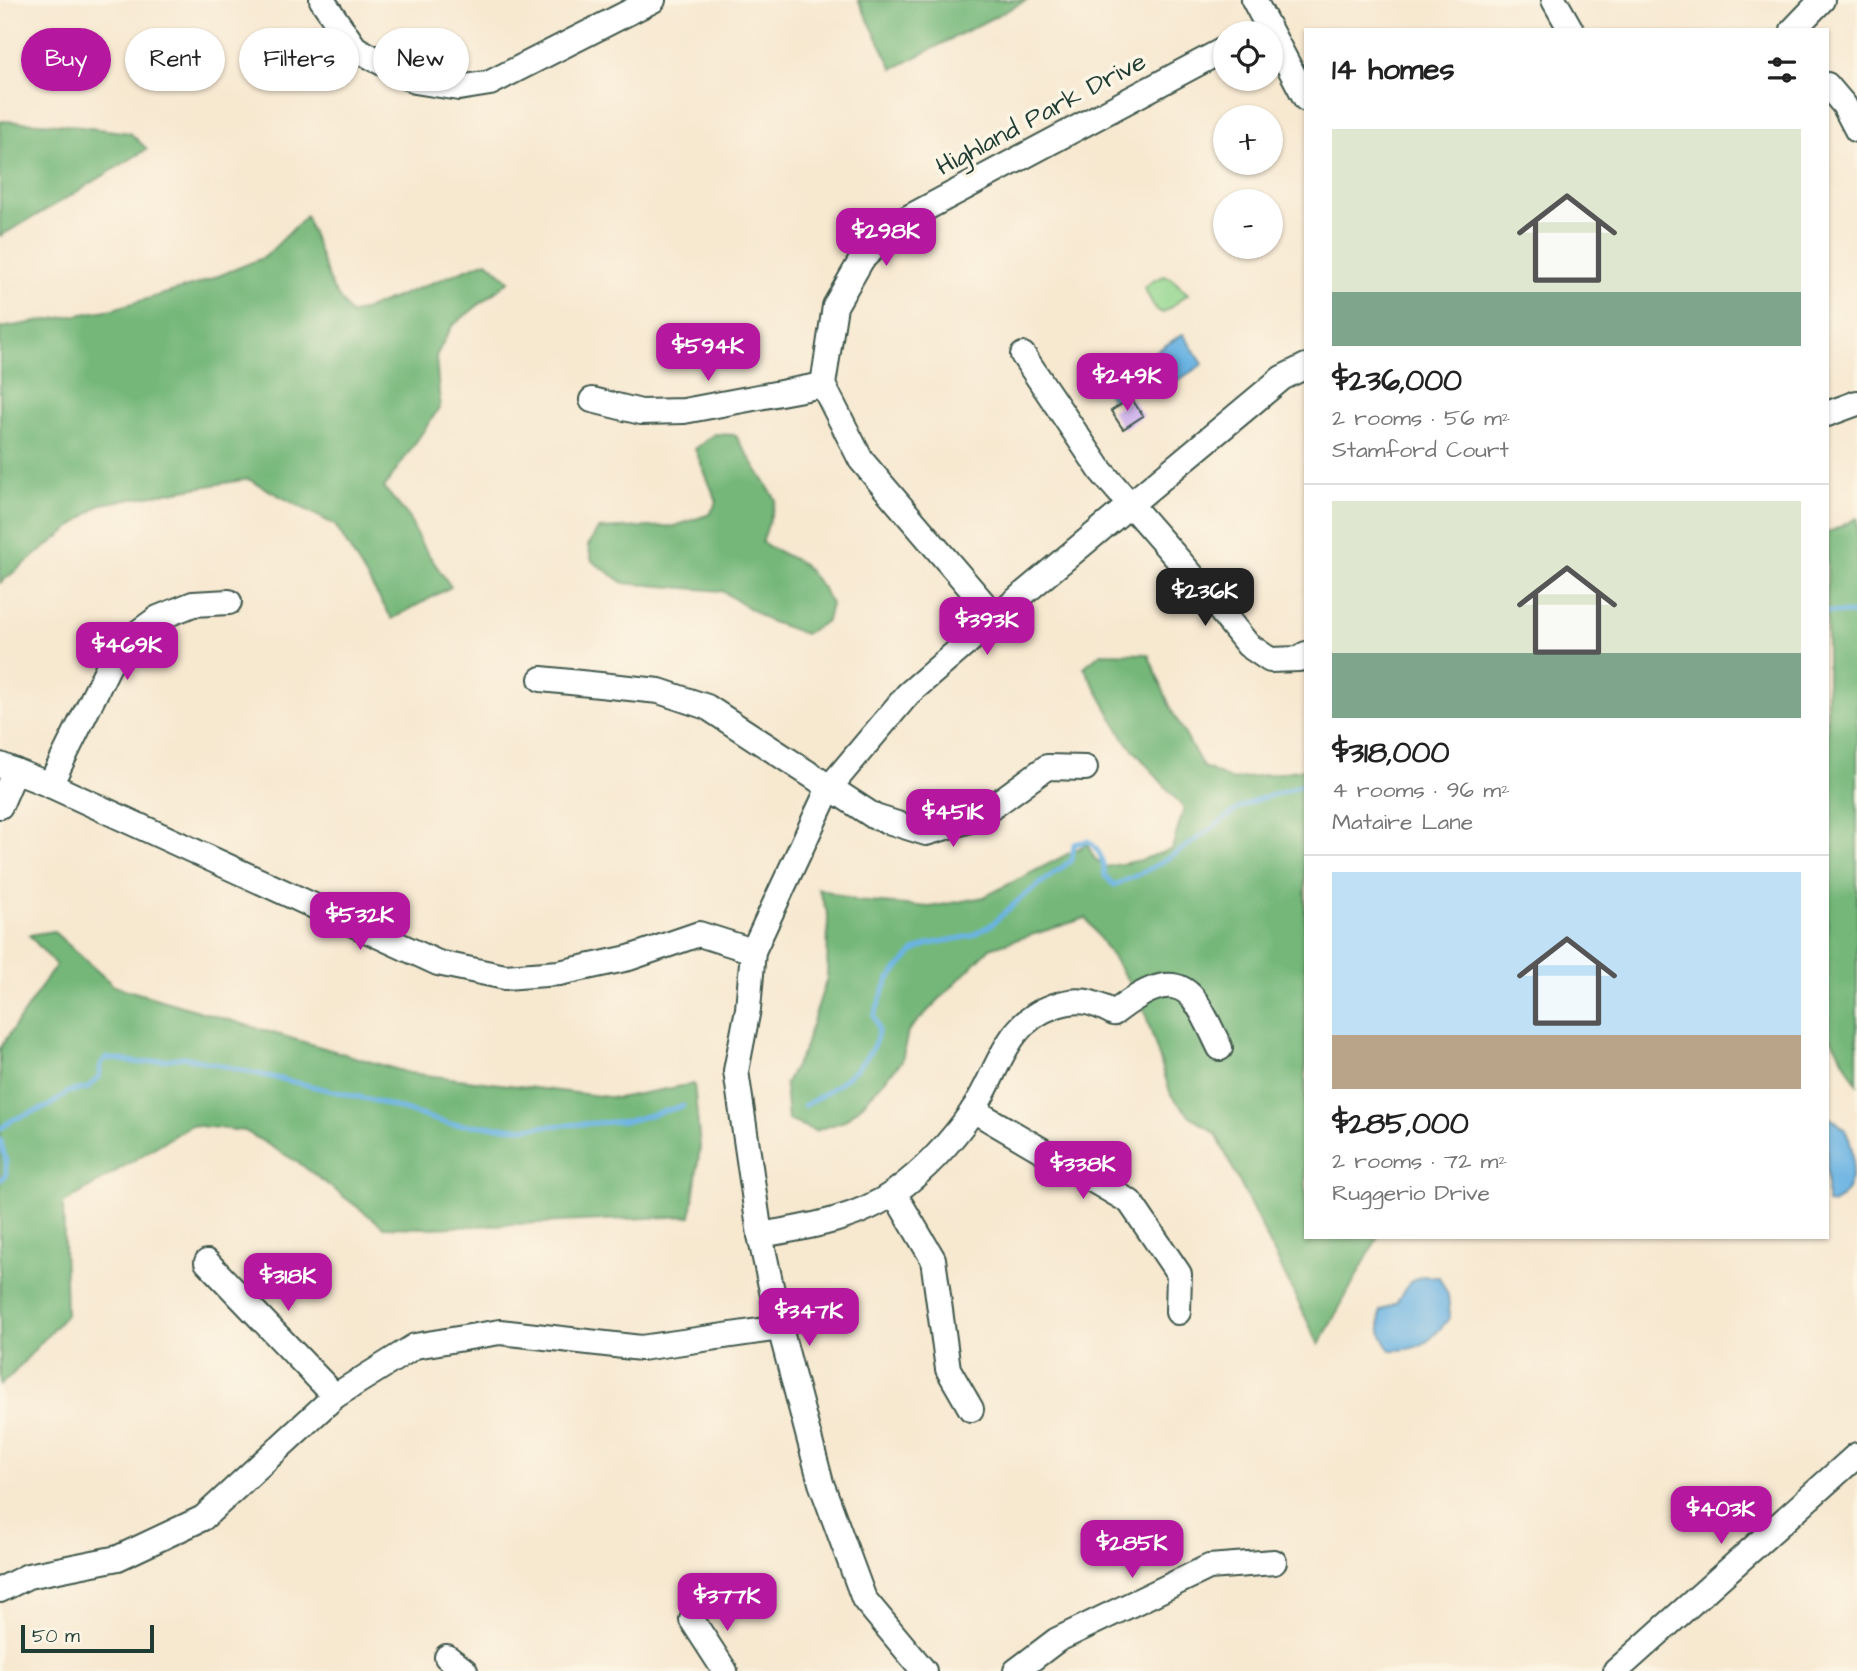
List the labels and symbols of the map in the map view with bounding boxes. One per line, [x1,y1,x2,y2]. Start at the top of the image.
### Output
street label: Highland Park Drive [930,43,1153,186]
pin: $298K [837,208,935,268]
pin: $594K [659,324,757,383]
pin: $249K [1078,354,1176,413]
pin: $236K [1156,568,1254,628]
pin: $393K [938,598,1036,657]
pin: $469K [78,622,176,682]
pin: $451K [904,790,1002,849]
pin: $532K [311,892,409,952]
pin: $338K [1034,1142,1132,1201]
pin: $318K [239,1254,337,1313]
pin: $347K [760,1288,858,1348]
pin: $403K [1672,1486,1770,1546]
pin: $285K [1083,1520,1181,1580]
pin: $377K [678,1574,776,1633]
scale bar [21,1622,154,1654]

